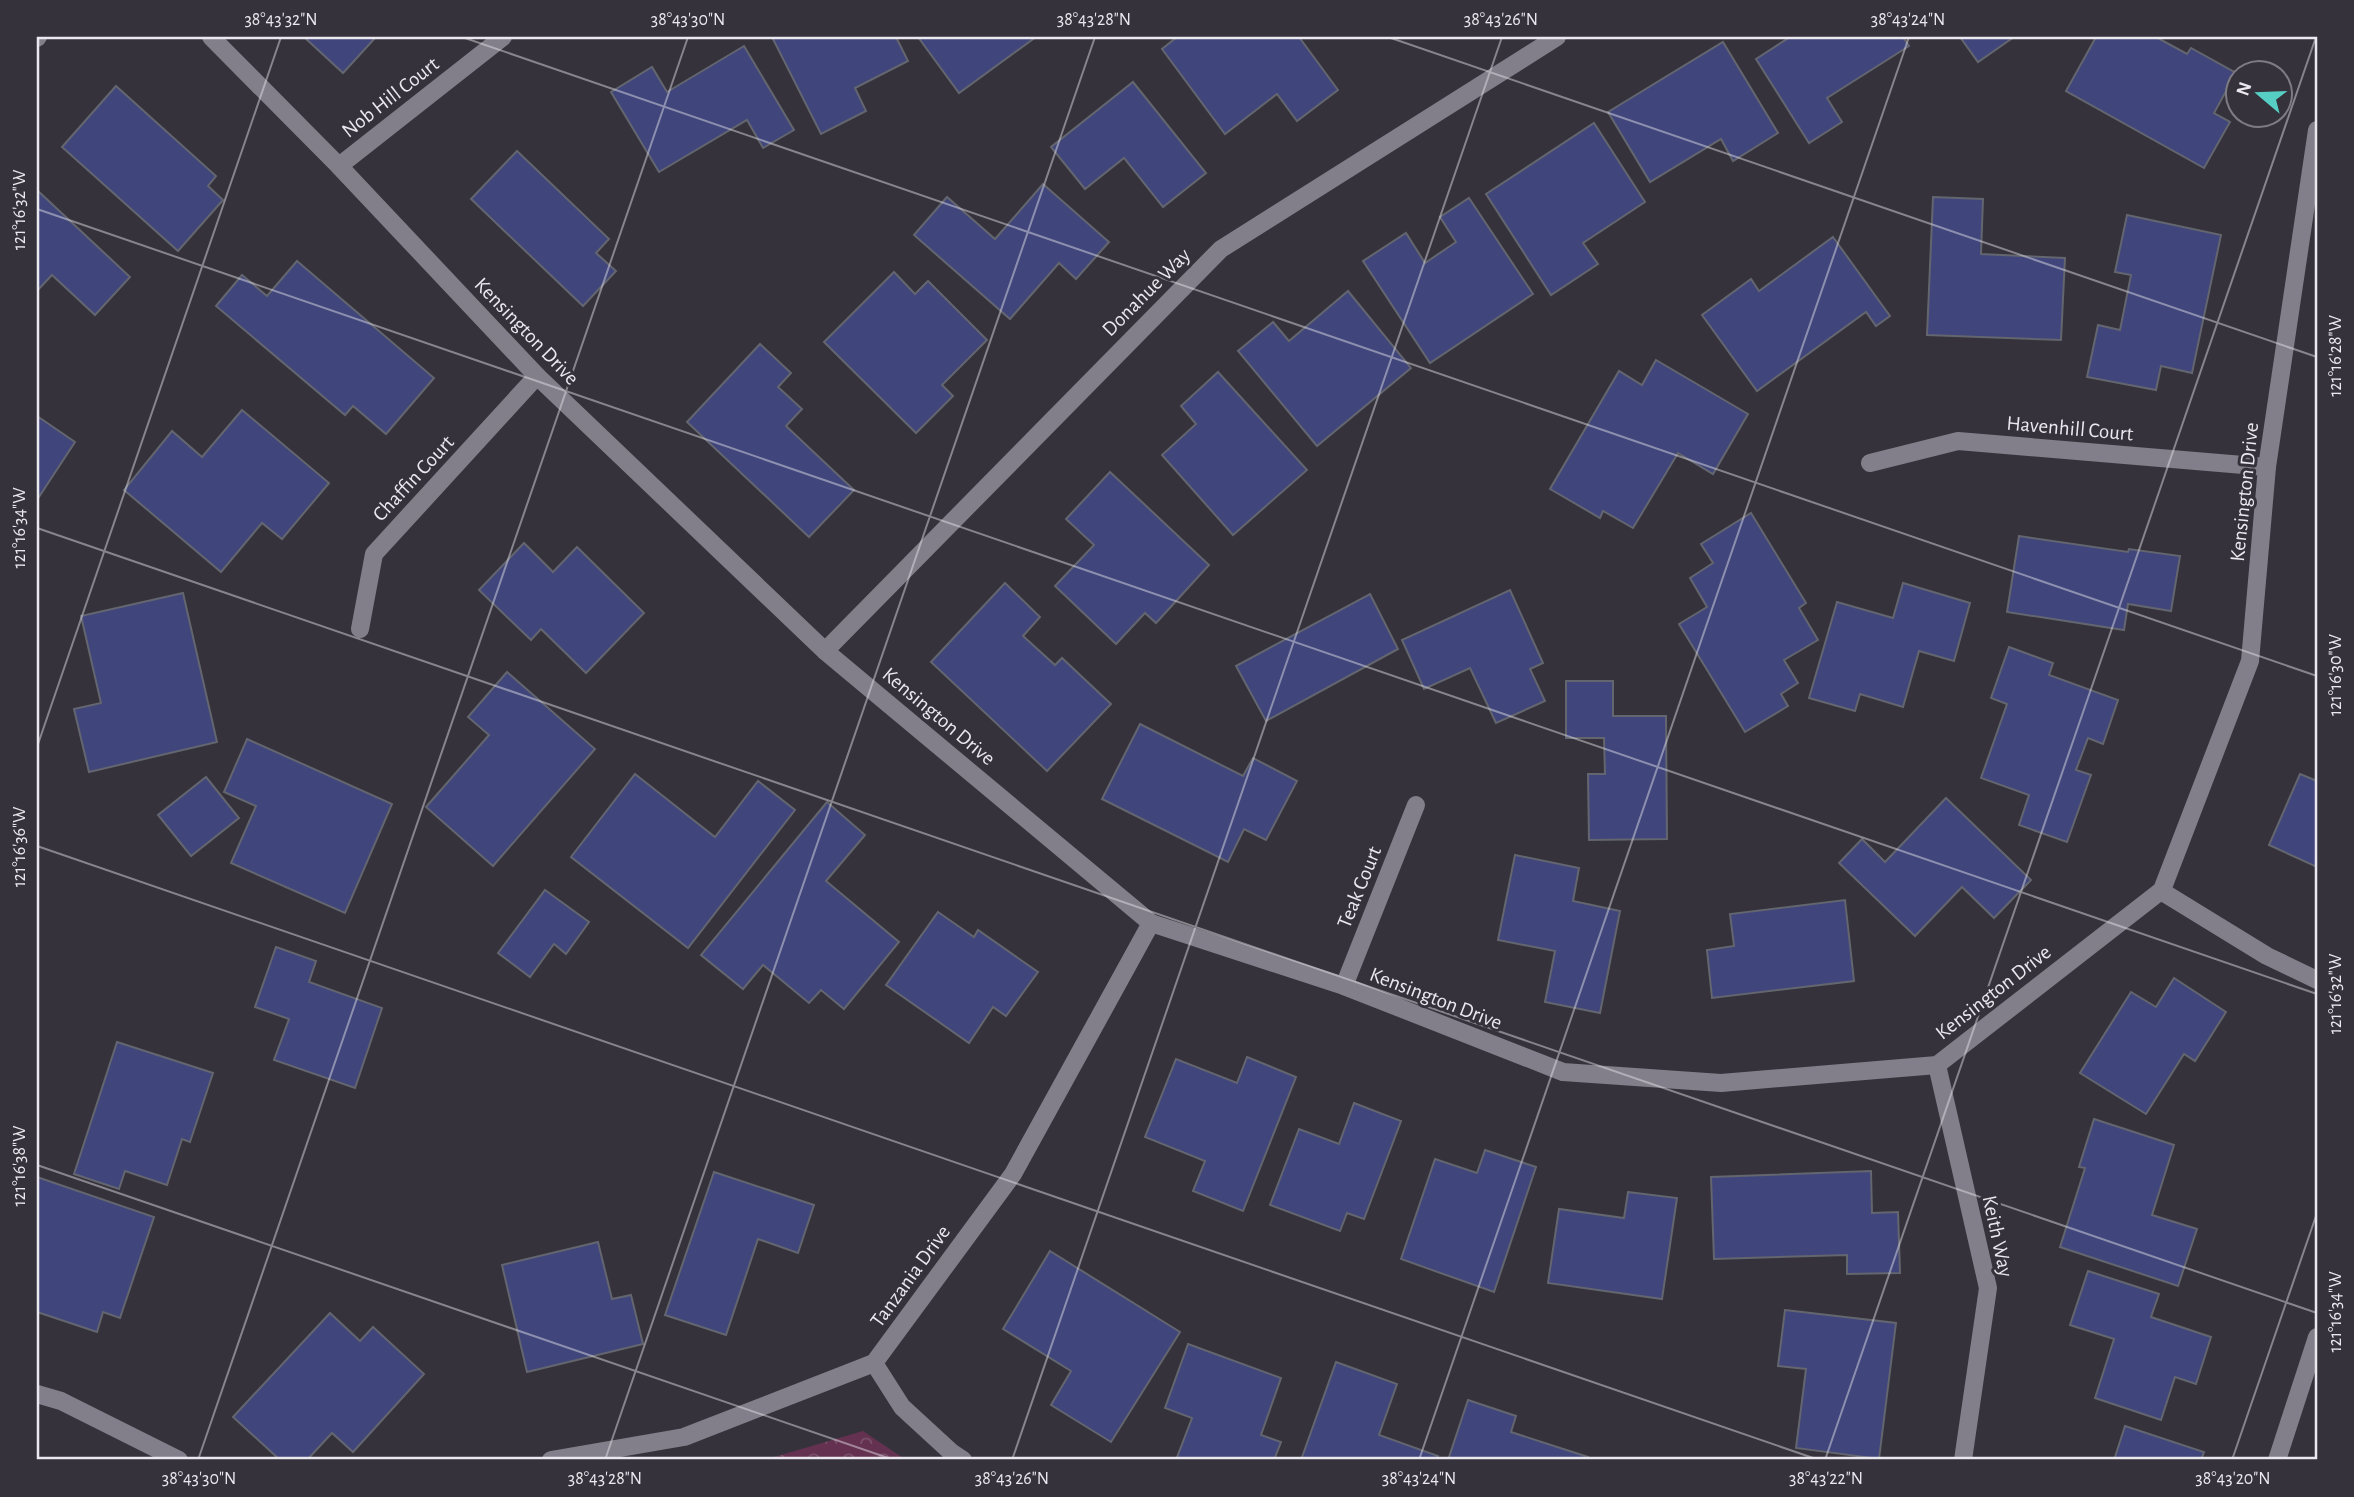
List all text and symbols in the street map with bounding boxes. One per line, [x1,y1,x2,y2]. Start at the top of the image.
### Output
text: 38°43'32"N [244,11,318,29]
text: 38°43'30"N [651,11,725,29]
text: 38°43'28"N [1057,11,1131,29]
text: 38°43'26"N [1464,11,1538,29]
text: 38°43'24"N [1871,11,1945,29]
street label: Nob Hill Court [338,53,443,142]
north arrow [2224,60,2294,130]
text: N [2233,80,2255,98]
text: 121°16'32"W [11,170,29,250]
street label: Donahue Way [1098,244,1194,340]
street label: Kensington Drive [470,274,583,389]
text: 121°16'28"W [2327,315,2345,397]
street label: Havenhill Court [2006,412,2134,445]
street label: Kensington Drive [2227,421,2262,563]
street label: Chaffin Court [369,431,458,525]
text: 121°16'34"W [11,488,29,568]
text: 121°16'30"W [2327,634,2345,716]
street label: Kensington Drive [878,663,999,769]
text: 121°16'36"W [11,807,29,887]
street label: Teak Court [1334,843,1385,931]
street label: Kensington Drive [1932,941,2055,1044]
text: 121°16'32"W [2327,954,2345,1034]
street label: Kensington Drive [1367,964,1505,1033]
text: 121°16'38"W [11,1126,29,1206]
street label: Keith Way [1979,1193,2016,1279]
street label: Tanzania Drive [867,1222,954,1331]
text: 121°16'34"W [2327,1272,2345,1352]
text: 38°43'30"N [162,1470,236,1488]
text: 38°43'28"N [568,1470,642,1488]
text: 38°43'26"N [975,1470,1049,1488]
text: 38°43'24"N [1382,1470,1456,1488]
text: 38°43'22"N [1789,1470,1863,1488]
text: 38°43'20"N [2195,1470,2271,1488]

